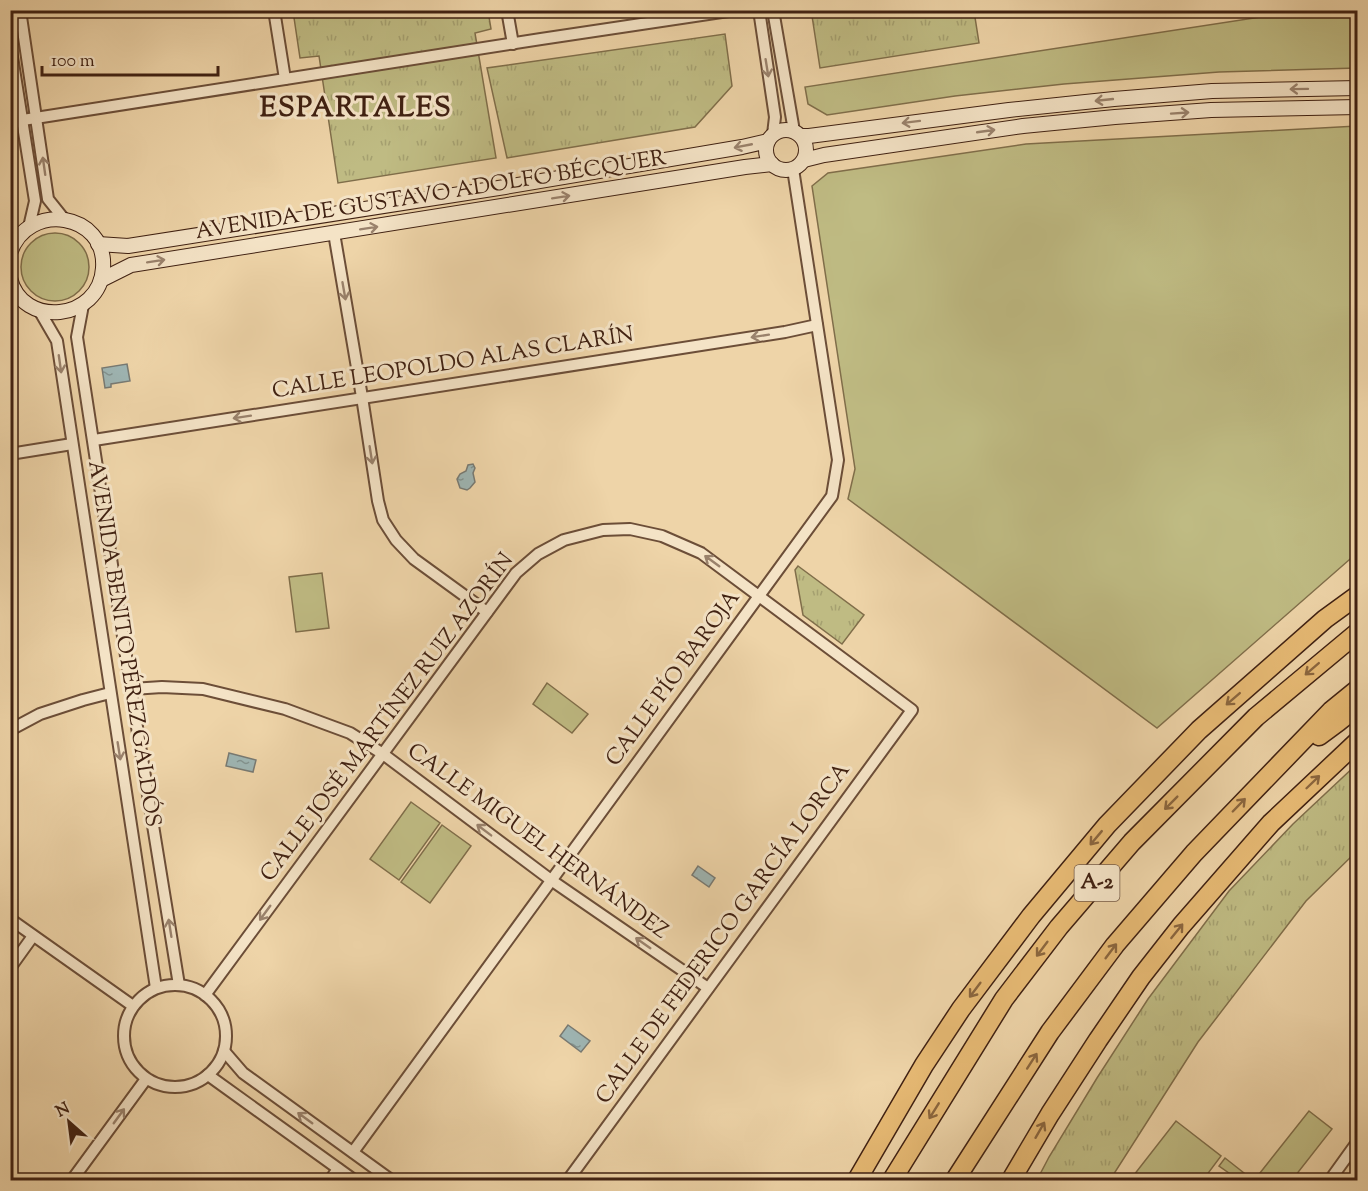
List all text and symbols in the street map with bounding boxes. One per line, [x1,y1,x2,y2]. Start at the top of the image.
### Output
scale bar [42,39,218,77]
text: 100 m [51,49,95,75]
one-way arrow [762,58,773,78]
one-way arrow [1290,84,1310,95]
district label: ESPARTALES [260,89,452,129]
one-way arrow [1095,95,1115,106]
one-way arrow [1169,107,1189,118]
one-way arrow [901,117,921,128]
one-way arrow [975,126,995,137]
one-way arrow [734,141,754,152]
street label: AVENIDA DE GUSTAVO ADOLFO BÉCQUER [193,142,669,249]
one-way arrow [38,157,49,177]
one-way arrow [551,191,571,202]
one-way arrow [359,222,378,233]
one-way arrow [145,256,165,267]
one-way arrow [339,281,350,300]
street label: CALLE LEOPOLDO ALAS CLARÍN [270,319,636,408]
one-way arrow [750,330,770,341]
one-way arrow [55,353,66,373]
one-way arrow [233,411,252,422]
one-way arrow [365,445,376,465]
street label: AVENIDA BENITO PÉREZ GALDÓS [78,458,169,830]
street label: CALLE JOSÉ MARTÍNEZ RUIZ AZORÍN [253,546,522,889]
one-way arrow [704,555,720,567]
street label: CALLE PÍO BAROJA [598,584,749,774]
one-way arrow [1305,662,1320,676]
one-way arrow [1226,692,1241,706]
street label: CALLE MIGUEL HERNÁNDEZ [400,735,675,948]
one-way arrow [114,741,125,761]
street label: CALLE DE FEDERICO GARCÍA LORCA [588,756,859,1111]
one-way arrow [1305,775,1320,790]
one-way arrow [1164,796,1179,811]
one-way arrow [1232,798,1247,813]
one-way arrow [477,823,493,836]
one-way arrow [1090,830,1103,846]
road number: A-2 [1074,865,1120,901]
one-way arrow [259,905,272,921]
one-way arrow [164,918,175,938]
one-way arrow [1171,923,1184,939]
one-way arrow [635,937,652,949]
one-way arrow [1036,940,1048,956]
one-way arrow [1104,944,1117,960]
one-way arrow [969,982,982,998]
one-way arrow [1025,1052,1038,1069]
north arrow [39,1092,99,1152]
text: N [52,1098,74,1124]
one-way arrow [928,1102,940,1119]
one-way arrow [113,1109,125,1125]
one-way arrow [298,1112,314,1124]
one-way arrow [1035,1122,1047,1139]

